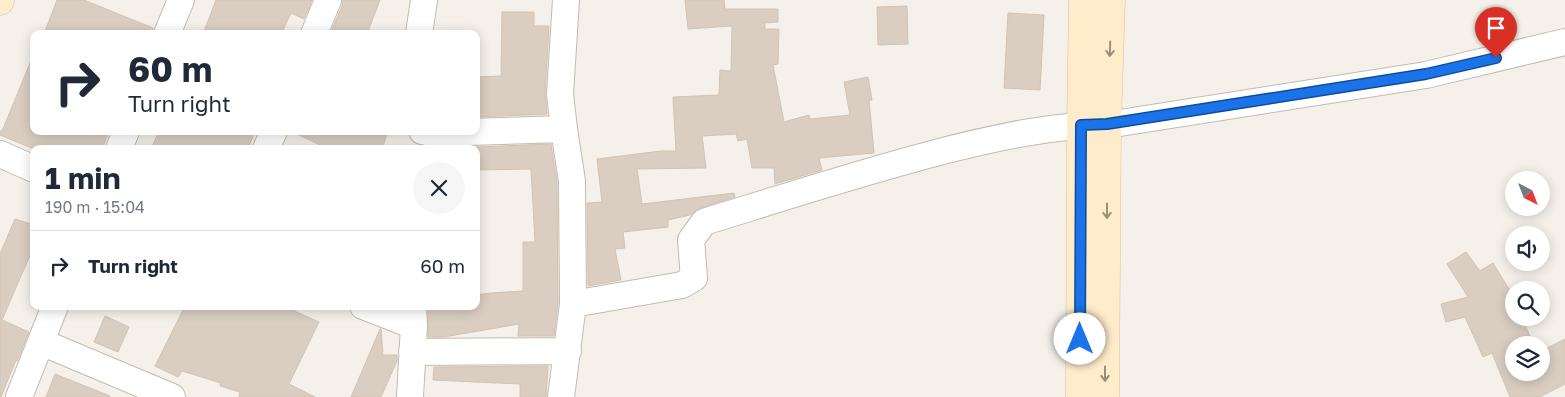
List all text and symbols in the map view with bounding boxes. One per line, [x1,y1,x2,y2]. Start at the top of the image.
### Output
pin [1475,7,1517,58]
icon: arrive [1482,14,1510,42]
one-way arrow [1105,40,1114,56]
text: 60 m [128,48,212,90]
icon: right [45,50,110,115]
text: Turn right [128,90,231,117]
text: 1 min [45,160,121,196]
button: close [413,162,465,214]
north arrow [1505,171,1550,216]
map controls [1505,171,1550,381]
text: 190 m · 15:04 [45,197,145,217]
one-way arrow [1102,203,1111,219]
button: sound [1505,226,1550,271]
icon: right [45,252,73,280]
text: Turn right [88,254,178,277]
text: 60 m [420,254,465,277]
button: search [1505,281,1550,326]
position arrow [1053,312,1105,364]
button: layers [1505,336,1550,381]
one-way arrow [1100,365,1110,381]

